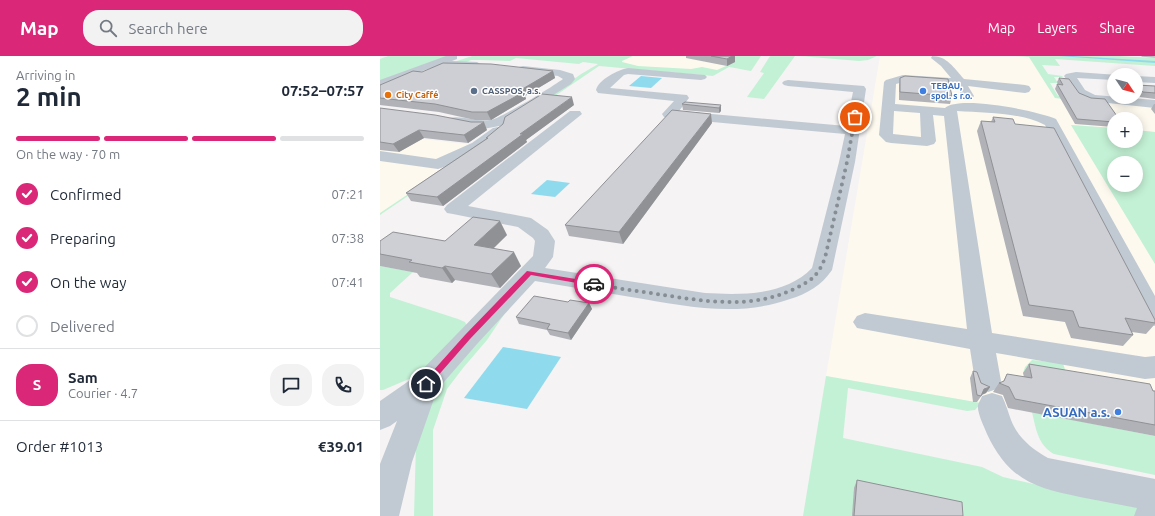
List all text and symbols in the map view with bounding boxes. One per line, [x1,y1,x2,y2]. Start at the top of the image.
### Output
search box [83,10,363,46]
text: Map [20,17,59,39]
icon: search [97,17,119,39]
text: Search here [129,20,208,37]
text: Map [988,20,1015,36]
text: Layers [1037,20,1077,36]
text: Share [1099,20,1135,36]
text: Arriving in [16,68,75,82]
north arrow [1107,68,1143,104]
map controls [1107,68,1143,192]
place label: TEBAU, spol. s r.o. [931,81,972,101]
text: 2 min [16,82,82,111]
text: 07:52–07:57 [281,82,364,99]
marker: CASSPOS, a.s. [469,86,479,96]
place label: CASSPOS, a.s. [482,86,541,96]
marker: TEBAU, spol. s r.o. [918,86,928,96]
marker: City Caffé [383,90,393,100]
place label: City Caffé [396,90,438,100]
pin [838,100,872,134]
icon: bag [844,106,866,128]
button: + [1107,112,1143,148]
text: On the way · 70 m [16,147,120,161]
button: − [1107,156,1143,192]
icon: check [16,183,38,205]
text: Confirmed [50,186,122,203]
text: 07:21 [331,187,364,201]
icon: check [16,227,38,249]
text: Preparing [50,230,116,247]
text: 07:38 [331,231,364,245]
courier [574,264,614,304]
icon: check [16,271,38,293]
icon: car [583,273,605,295]
text: On the way [50,274,126,291]
text: 07:41 [331,275,364,289]
text: Delivered [50,318,115,335]
button: chat [270,364,312,406]
button: phone [322,364,364,406]
pin [409,367,443,401]
text: Sam [68,369,98,386]
icon: home [415,373,437,395]
text: S [33,376,41,393]
text: Courier · 4.7 [68,386,138,400]
place label: ASUAN a.s. [1043,405,1110,419]
marker: ASUAN a.s. [1113,407,1123,417]
text: Order #1013 [16,438,103,455]
text: €39.01 [318,438,364,455]

